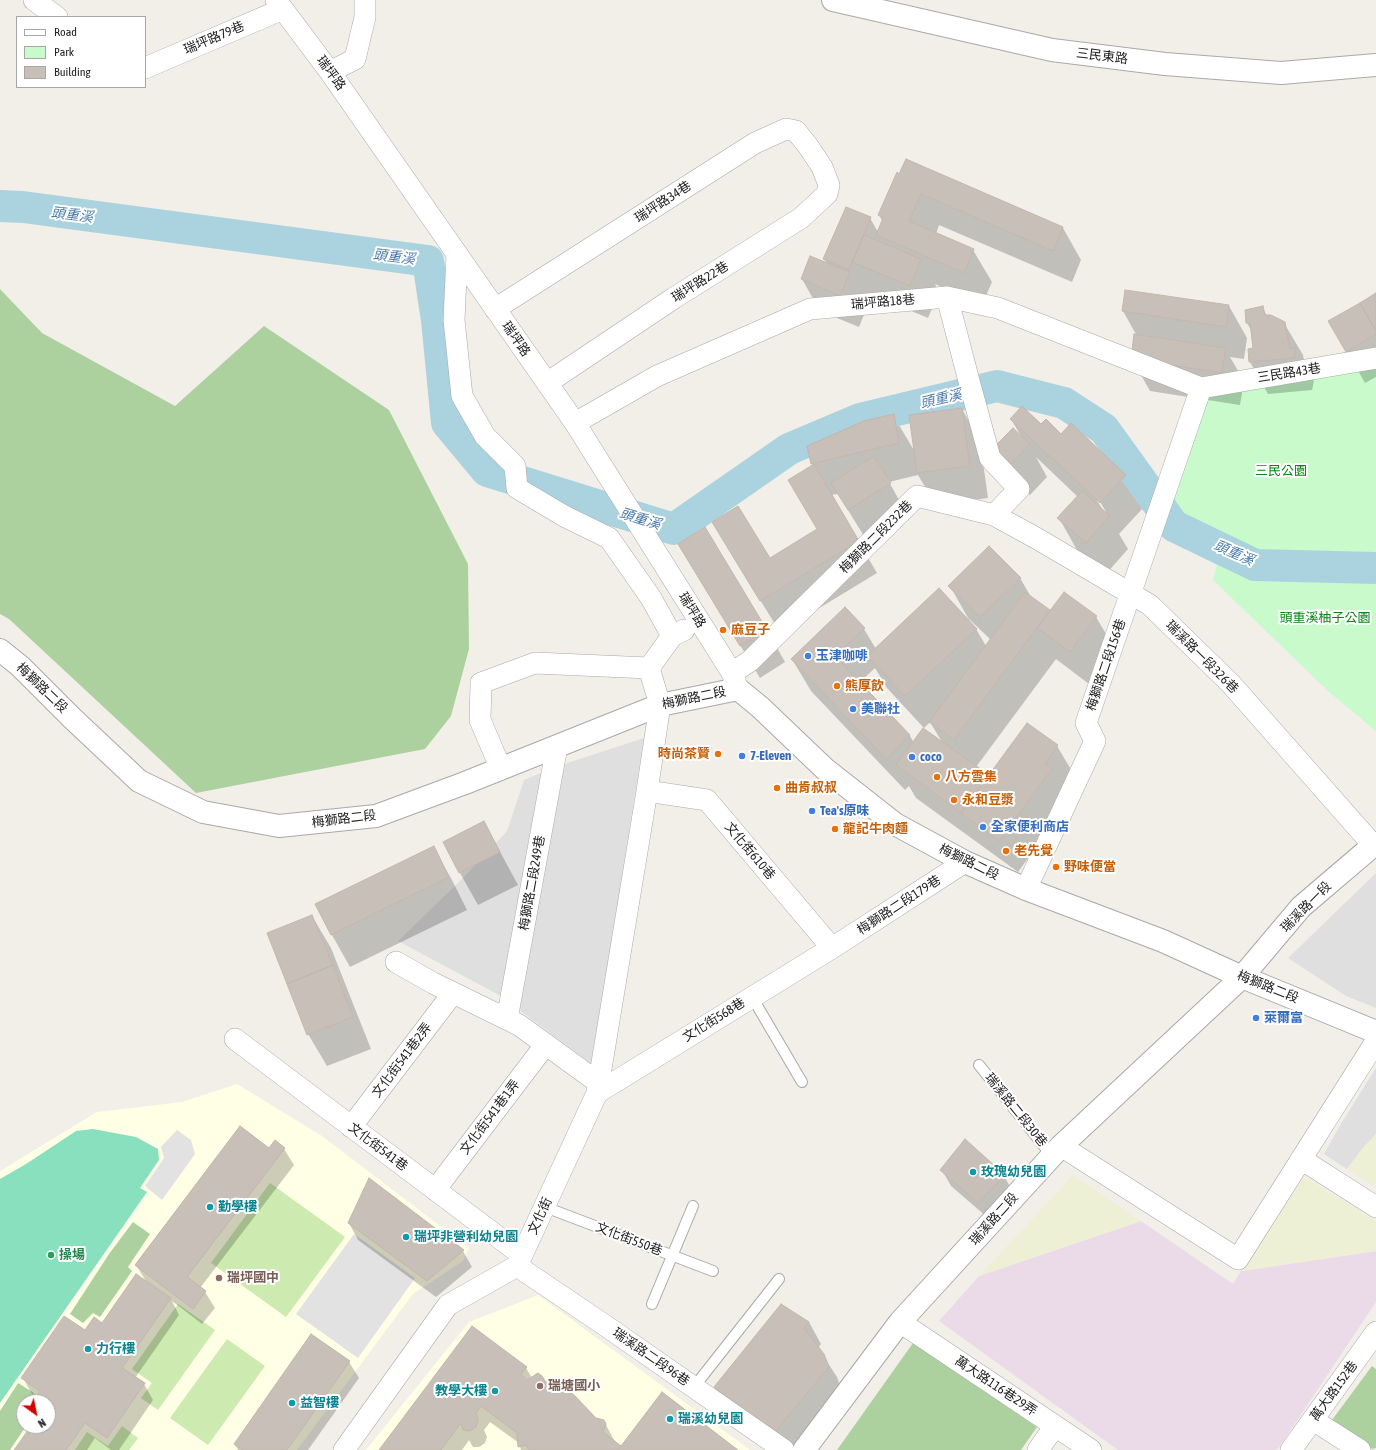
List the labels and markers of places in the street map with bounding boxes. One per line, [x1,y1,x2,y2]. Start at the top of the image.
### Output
place label: 麻豆子 [731,622,770,638]
marker: 麻豆子 [718,625,728,635]
place label: 玉津咖啡 [816,648,868,664]
marker: 玉津咖啡 [803,651,813,661]
place label: 熊厚飲 [845,678,884,694]
marker: 熊厚飲 [832,681,842,691]
place label: 美聯社 [861,701,900,717]
marker: 美聯社 [848,704,858,714]
place label: 時尚茶贊 [658,746,710,762]
place label: 7-Eleven [750,748,791,764]
marker: 時尚茶贊 [713,749,723,759]
place label: coco [920,749,942,765]
marker: 7-Eleven [737,751,747,761]
marker: coco [907,752,917,762]
place label: 八方雲集 [945,769,997,785]
marker: 八方雲集 [932,772,942,782]
place label: 曲肯叔叔 [785,780,837,796]
marker: 曲肯叔叔 [772,783,782,793]
place label: 永和豆漿 [962,792,1014,808]
marker: 永和豆漿 [949,795,959,805]
place label: Tea's原味 [820,803,870,819]
marker: Tea's原味 [807,806,817,816]
place label: 全家便利商店 [991,819,1069,835]
place label: 龍記牛肉麵 [843,821,908,837]
marker: 全家便利商店 [978,822,988,832]
marker: 龍記牛肉麵 [830,824,840,834]
place label: 老先覺 [1014,843,1053,859]
marker: 老先覺 [1001,846,1011,856]
place label: 野味便當 [1064,859,1116,875]
marker: 野味便當 [1051,862,1061,872]
place label: 萊爾富 [1264,1010,1303,1026]
marker: 萊爾富 [1251,1013,1261,1023]
place label: 玫瑰幼兒園 [981,1164,1046,1180]
marker: 玫瑰幼兒園 [968,1167,978,1177]
place label: 勤學樓 [218,1199,257,1215]
marker: 勤學樓 [205,1202,215,1212]
place label: 瑞坪非營利幼兒園 [414,1229,518,1245]
marker: 瑞坪非營利幼兒園 [401,1232,411,1242]
place label: 操場 [59,1247,85,1263]
marker: 操場 [46,1250,56,1260]
place label: 瑞坪國中 [227,1270,279,1286]
marker: 瑞坪國中 [214,1273,224,1283]
place label: 力行樓 [96,1341,135,1357]
marker: 力行樓 [83,1344,93,1354]
place label: 瑞塘國小 [548,1378,600,1394]
marker: 瑞塘國小 [535,1381,545,1391]
place label: 教學大樓 [435,1383,487,1399]
marker: 教學大樓 [490,1386,500,1396]
place label: 益智樓 [300,1395,339,1411]
marker: 益智樓 [287,1398,297,1408]
place label: 瑞溪幼兒園 [678,1411,743,1427]
marker: 瑞溪幼兒園 [665,1414,675,1424]

